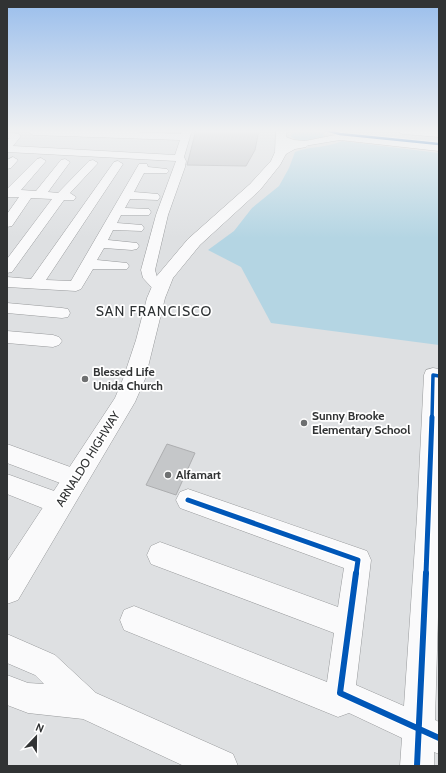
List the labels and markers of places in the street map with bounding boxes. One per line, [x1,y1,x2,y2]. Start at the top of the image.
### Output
place label: Blessed Life Unida Church [93,364,163,393]
marker: Blessed Life Unida Church [80,374,90,384]
place label: Sunny Brooke Elementary School [312,408,410,437]
marker: Sunny Brooke Elementary School [299,418,309,428]
place label: Alfamart [176,467,221,482]
marker: Alfamart [163,470,173,480]

